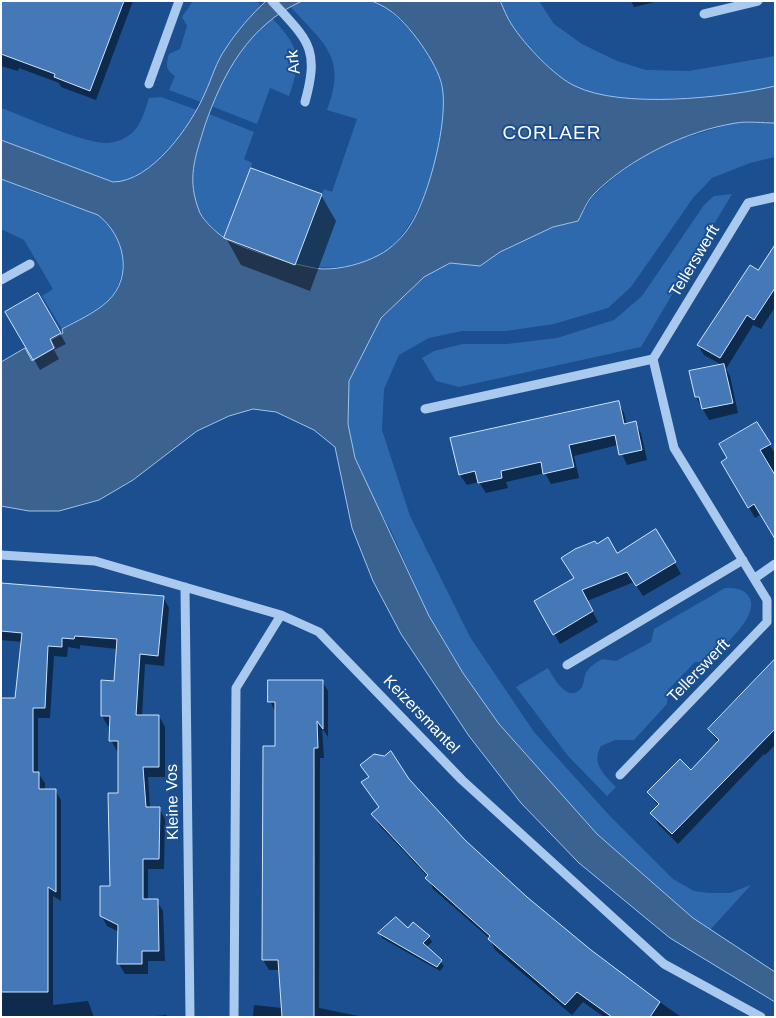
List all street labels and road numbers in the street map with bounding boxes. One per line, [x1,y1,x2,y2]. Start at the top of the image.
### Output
street label: Ark [283,49,305,75]
street label: Tellerswerft [666,221,724,301]
street label: Tellerswerft [664,635,734,707]
street label: Keizersmantel [379,672,463,758]
street label: Kleine Vos [163,764,183,840]

